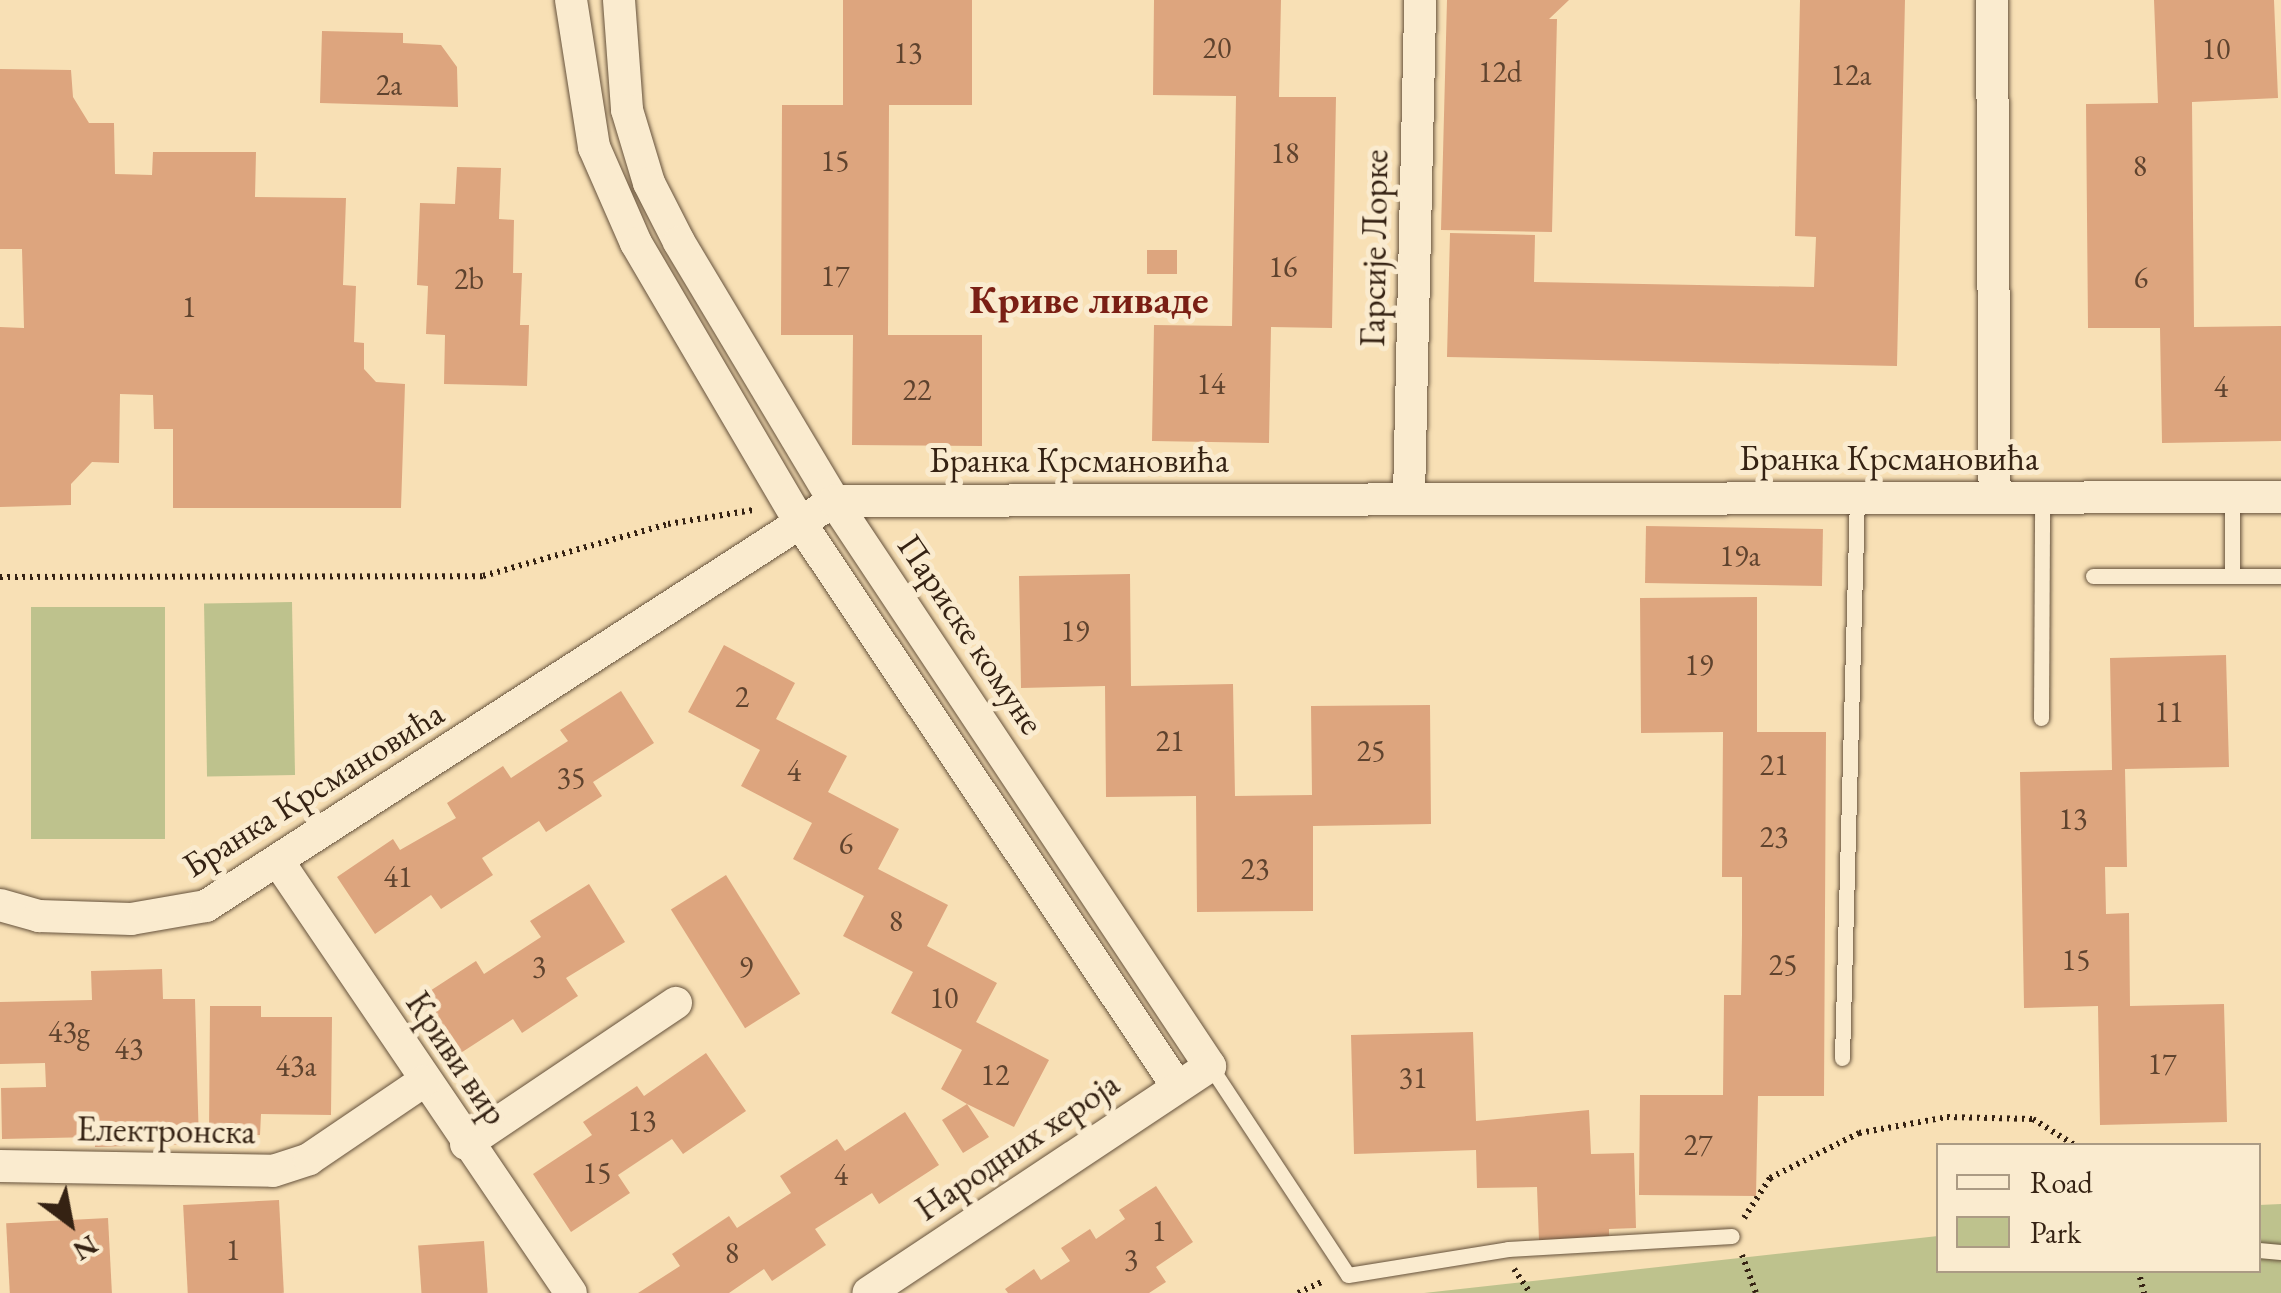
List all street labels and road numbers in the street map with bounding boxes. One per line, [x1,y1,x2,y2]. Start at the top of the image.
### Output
street label: Гарсије Лорке [1351,149,1397,347]
street label: Бранка Крсмановића [1739,437,2039,479]
street label: Бранка Крсмановића [929,439,1229,481]
street label: Париске комуне [889,526,1053,742]
street label: Бранка Крсмановића [175,692,451,886]
street label: Криви вир [397,983,517,1133]
street label: Народних хероја [907,1062,1127,1230]
street label: Електронска [76,1107,256,1153]

